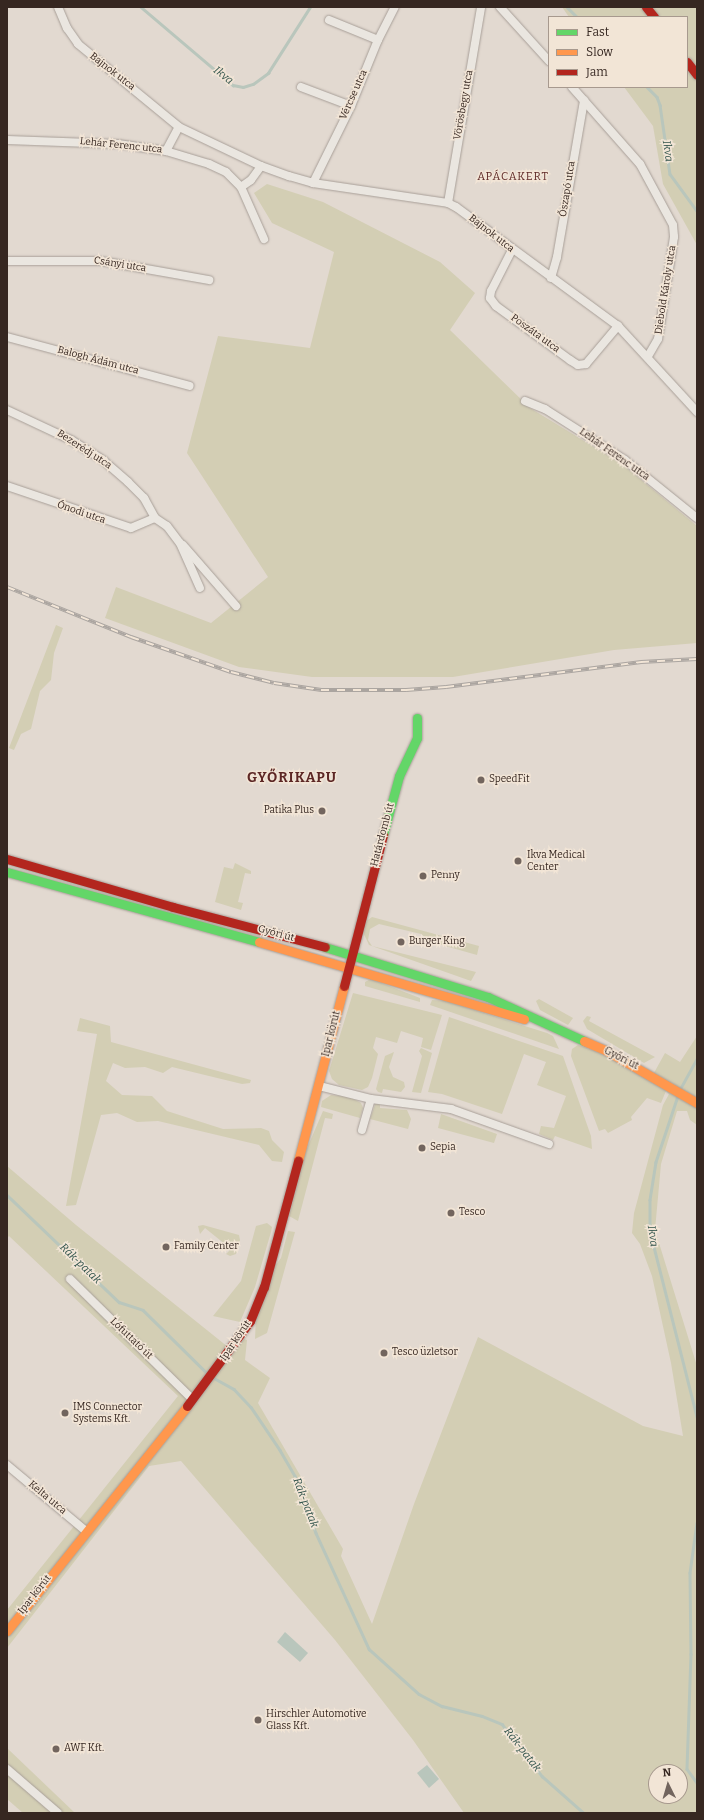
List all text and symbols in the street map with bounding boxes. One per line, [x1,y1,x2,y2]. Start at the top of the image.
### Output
legend [548,16,688,88]
text: Fast [586,25,609,39]
text: Slow [586,45,613,59]
street label: Bajnok utca [87,51,137,93]
water label: Ikva [210,64,236,88]
text: Jam [586,65,608,79]
street label: Vércse utca [338,68,370,122]
street label: Vörösbegy utca [452,69,476,141]
street label: Lehár Ferenc utca [79,136,163,156]
water label: Ikva [659,139,675,163]
street label: Őszapó utca [558,160,578,218]
district label: APÁCAKERT [477,170,549,184]
street label: Bajnok utca [466,213,516,255]
street label: Diebold Károly utca [653,245,679,335]
street label: Csányi utca [93,255,147,275]
street label: Poszáta utca [508,312,562,356]
street label: Balogh Ádám utca [56,344,140,378]
street label: Lehár Ferenc utca [577,426,651,484]
street label: Bezerédj utca [55,428,113,472]
street label: Ónodi utca [55,499,107,527]
district label: GYŐRIKAPU [247,770,337,786]
place label: SpeedFit [489,774,530,786]
marker: SpeedFit [476,775,486,785]
street label: Határdomb út [369,802,397,868]
place label: Patika Plus [264,805,314,817]
marker: Patika Plus [317,806,327,816]
place label: Ikva Medical Center [527,849,585,872]
marker: Ikva Medical Center [512,855,524,867]
place label: Penny [431,870,460,882]
marker: Penny [418,871,428,881]
street label: Győri út [257,923,295,945]
place label: Burger King [409,936,465,948]
marker: Burger King [396,937,406,947]
street label: Ipar körút [321,1010,343,1058]
street label: Győri út [602,1045,640,1073]
place label: Sepia [430,1142,456,1154]
marker: Sepia [417,1143,427,1153]
place label: Tesco [459,1207,485,1219]
marker: Tesco [446,1208,456,1218]
water label: Ikva [644,1224,660,1248]
water label: Rák-patak [57,1241,103,1287]
place label: Family Center [174,1241,239,1253]
marker: Family Center [161,1242,171,1252]
street label: Lófuttató út [107,1316,155,1362]
street label: Ipar körút [218,1318,254,1364]
place label: Tesco üzletsor [392,1347,458,1359]
marker: Tesco üzletsor [379,1348,389,1358]
place label: IMS Connector Systems Kft. [73,1401,142,1424]
marker: IMS Connector Systems Kft. [60,1408,70,1418]
water label: Rák-patak [289,1476,321,1530]
street label: Kelta utca [25,1479,69,1517]
street label: Ipar körút [16,1573,54,1617]
place label: Hirschler Automotive Glass Kft. [266,1708,366,1732]
marker: Hirschler Automotive Glass Kft. [253,1715,263,1725]
water label: Rák-patak [501,1725,543,1775]
place label: AWF Kft. [64,1743,104,1755]
marker: AWF Kft. [51,1744,61,1754]
north arrow [648,1764,688,1804]
text: N [662,1766,672,1779]

